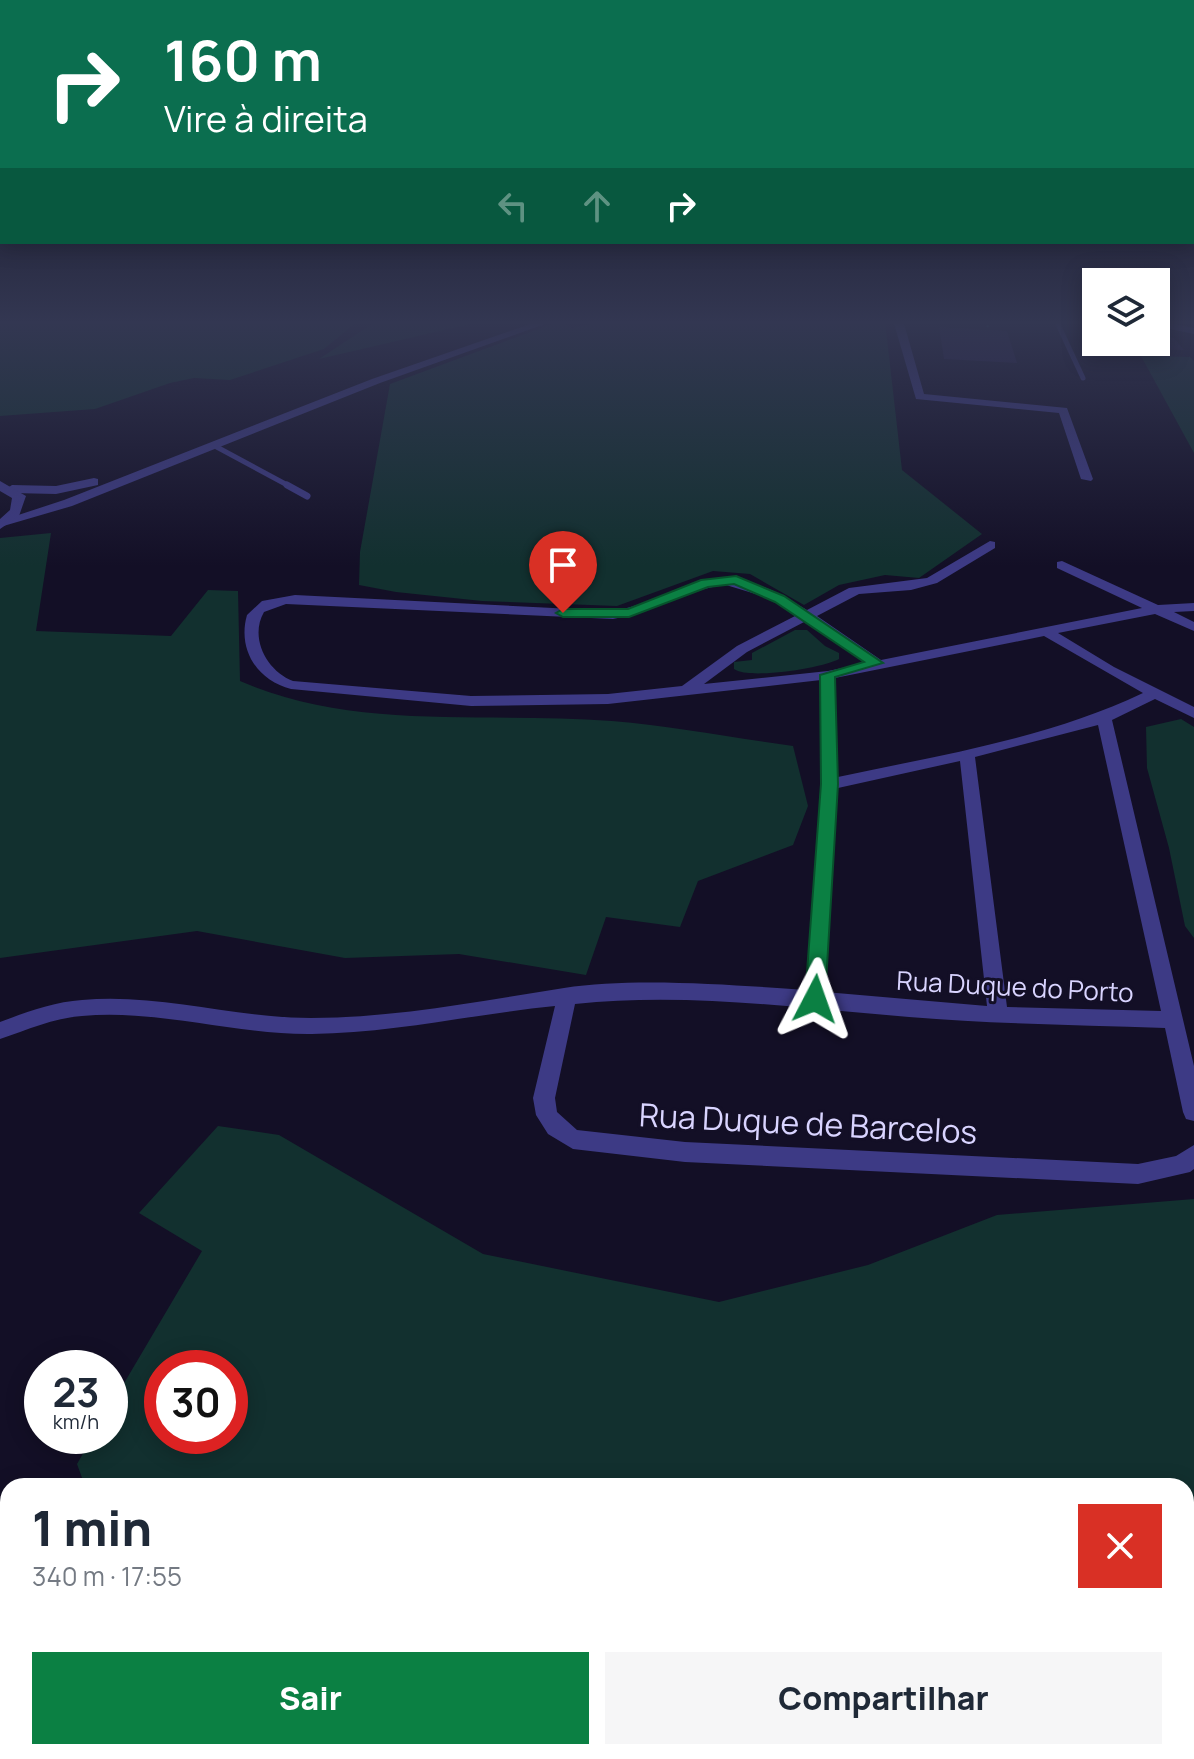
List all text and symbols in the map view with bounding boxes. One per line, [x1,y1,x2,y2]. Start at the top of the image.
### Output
text: 160 m [164,21,322,98]
icon: right [32,32,136,136]
text: Vire à direita [164,94,368,143]
icon: left [491,184,535,228]
icon: ahead [575,184,619,228]
icon: right [659,184,703,228]
map controls [1082,268,1170,356]
button: layers [1082,268,1170,356]
pin [529,531,597,613]
icon: arrive [541,543,585,587]
position arrow [773,957,857,1041]
street label: Rua Duque do Porto [896,962,1134,1010]
street label: Rua Duque de Barcelos [638,1092,978,1154]
speed limit sign: 30 [144,1350,248,1454]
text: 23 [52,1364,100,1419]
text: km/h [53,1408,99,1435]
text: 1 min [32,1495,152,1560]
button: close [1078,1504,1162,1588]
text: 340 m · 17:55 [32,1558,182,1594]
button: Sair [32,1652,589,1744]
button: Compartilhar [605,1652,1162,1744]

